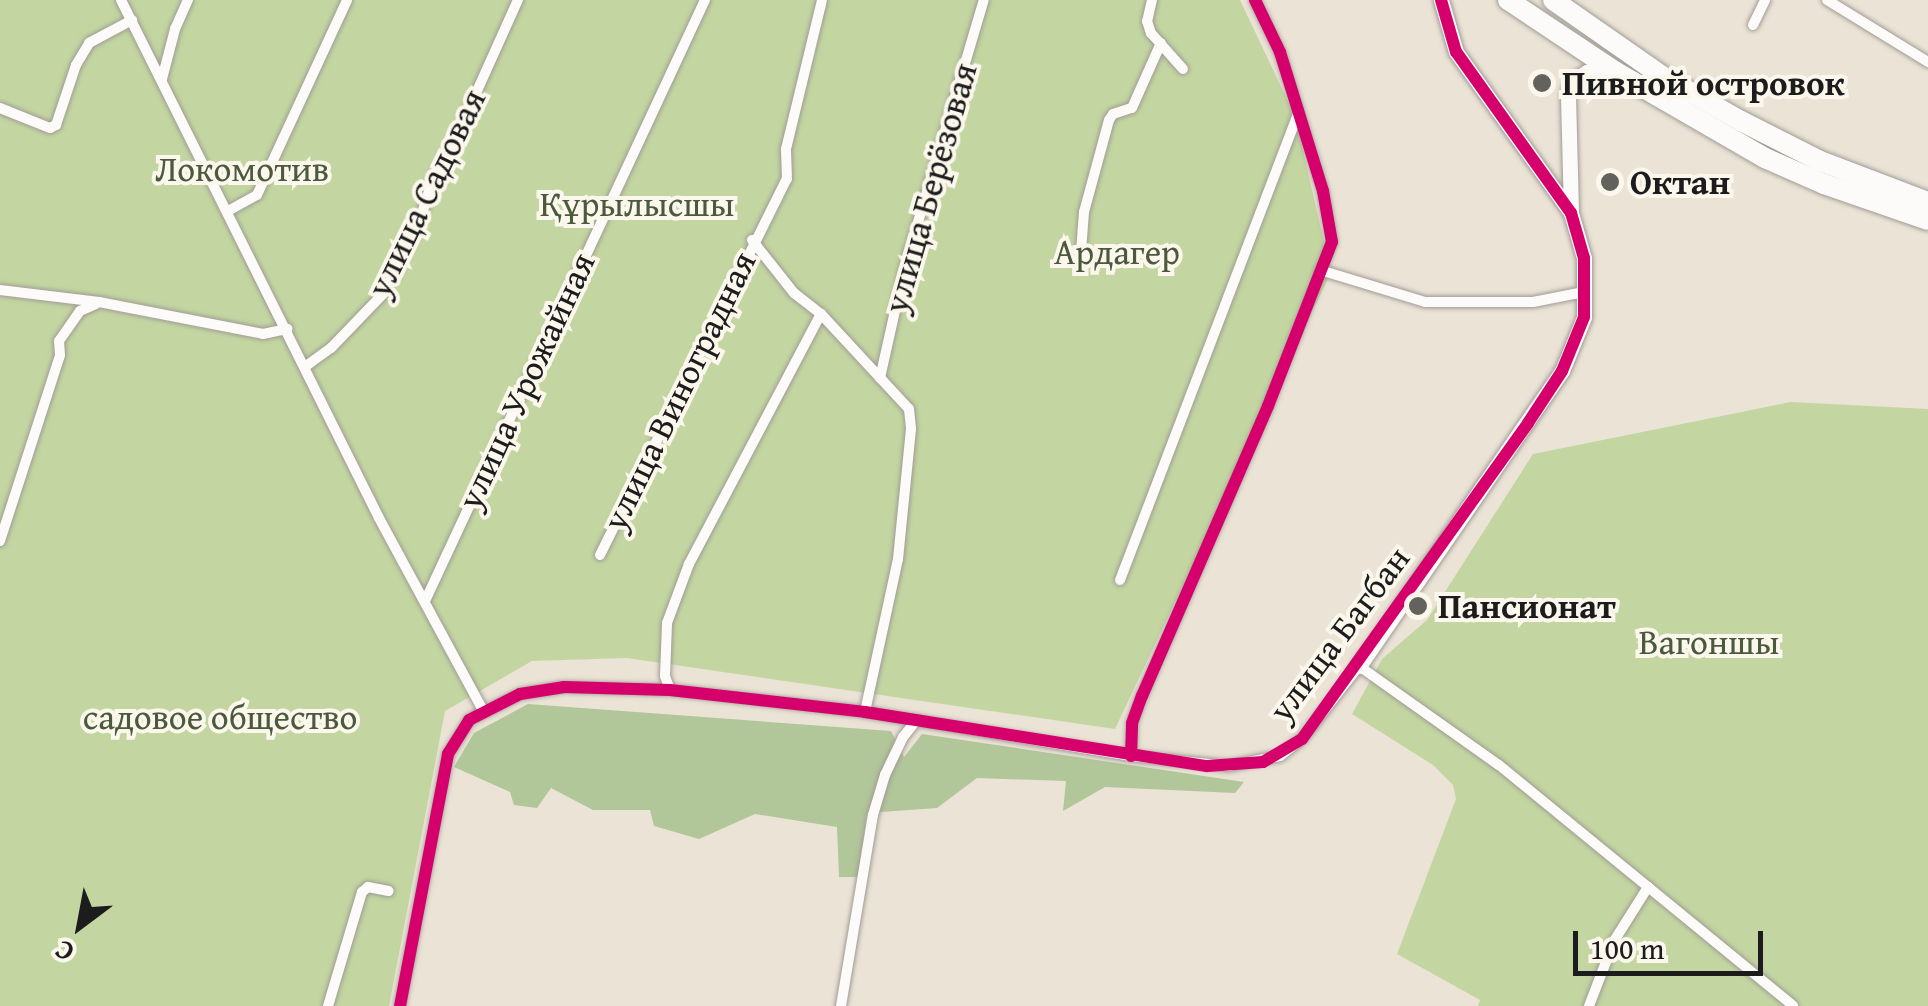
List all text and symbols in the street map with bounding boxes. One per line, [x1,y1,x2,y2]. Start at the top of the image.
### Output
street label: улица Берёзовая [874,58,986,318]
place label: Пивной островок [1562,62,1845,104]
marker: Пивной островок [1531,72,1553,94]
street label: улица Садовая [358,82,494,304]
park label: Локомотив [155,148,329,190]
place label: Октан [1630,161,1730,203]
marker: Октан [1599,171,1621,193]
park label: Құрылысшы [540,183,734,225]
park label: Ардагер [1054,231,1180,273]
street label: улица Виноградная [593,245,765,537]
street label: улица Урожайная [448,246,604,516]
street label: улица Багбан [1260,538,1418,730]
place label: Пансионат [1438,585,1616,627]
marker: Пансионат [1407,595,1429,617]
park label: Вагоншы [1639,621,1779,663]
park label: садовое общество [83,696,357,738]
north arrow [30,876,130,976]
scale bar [1578,911,1768,973]
text: 100 m [1590,926,1664,970]
text: С [46,930,81,973]

